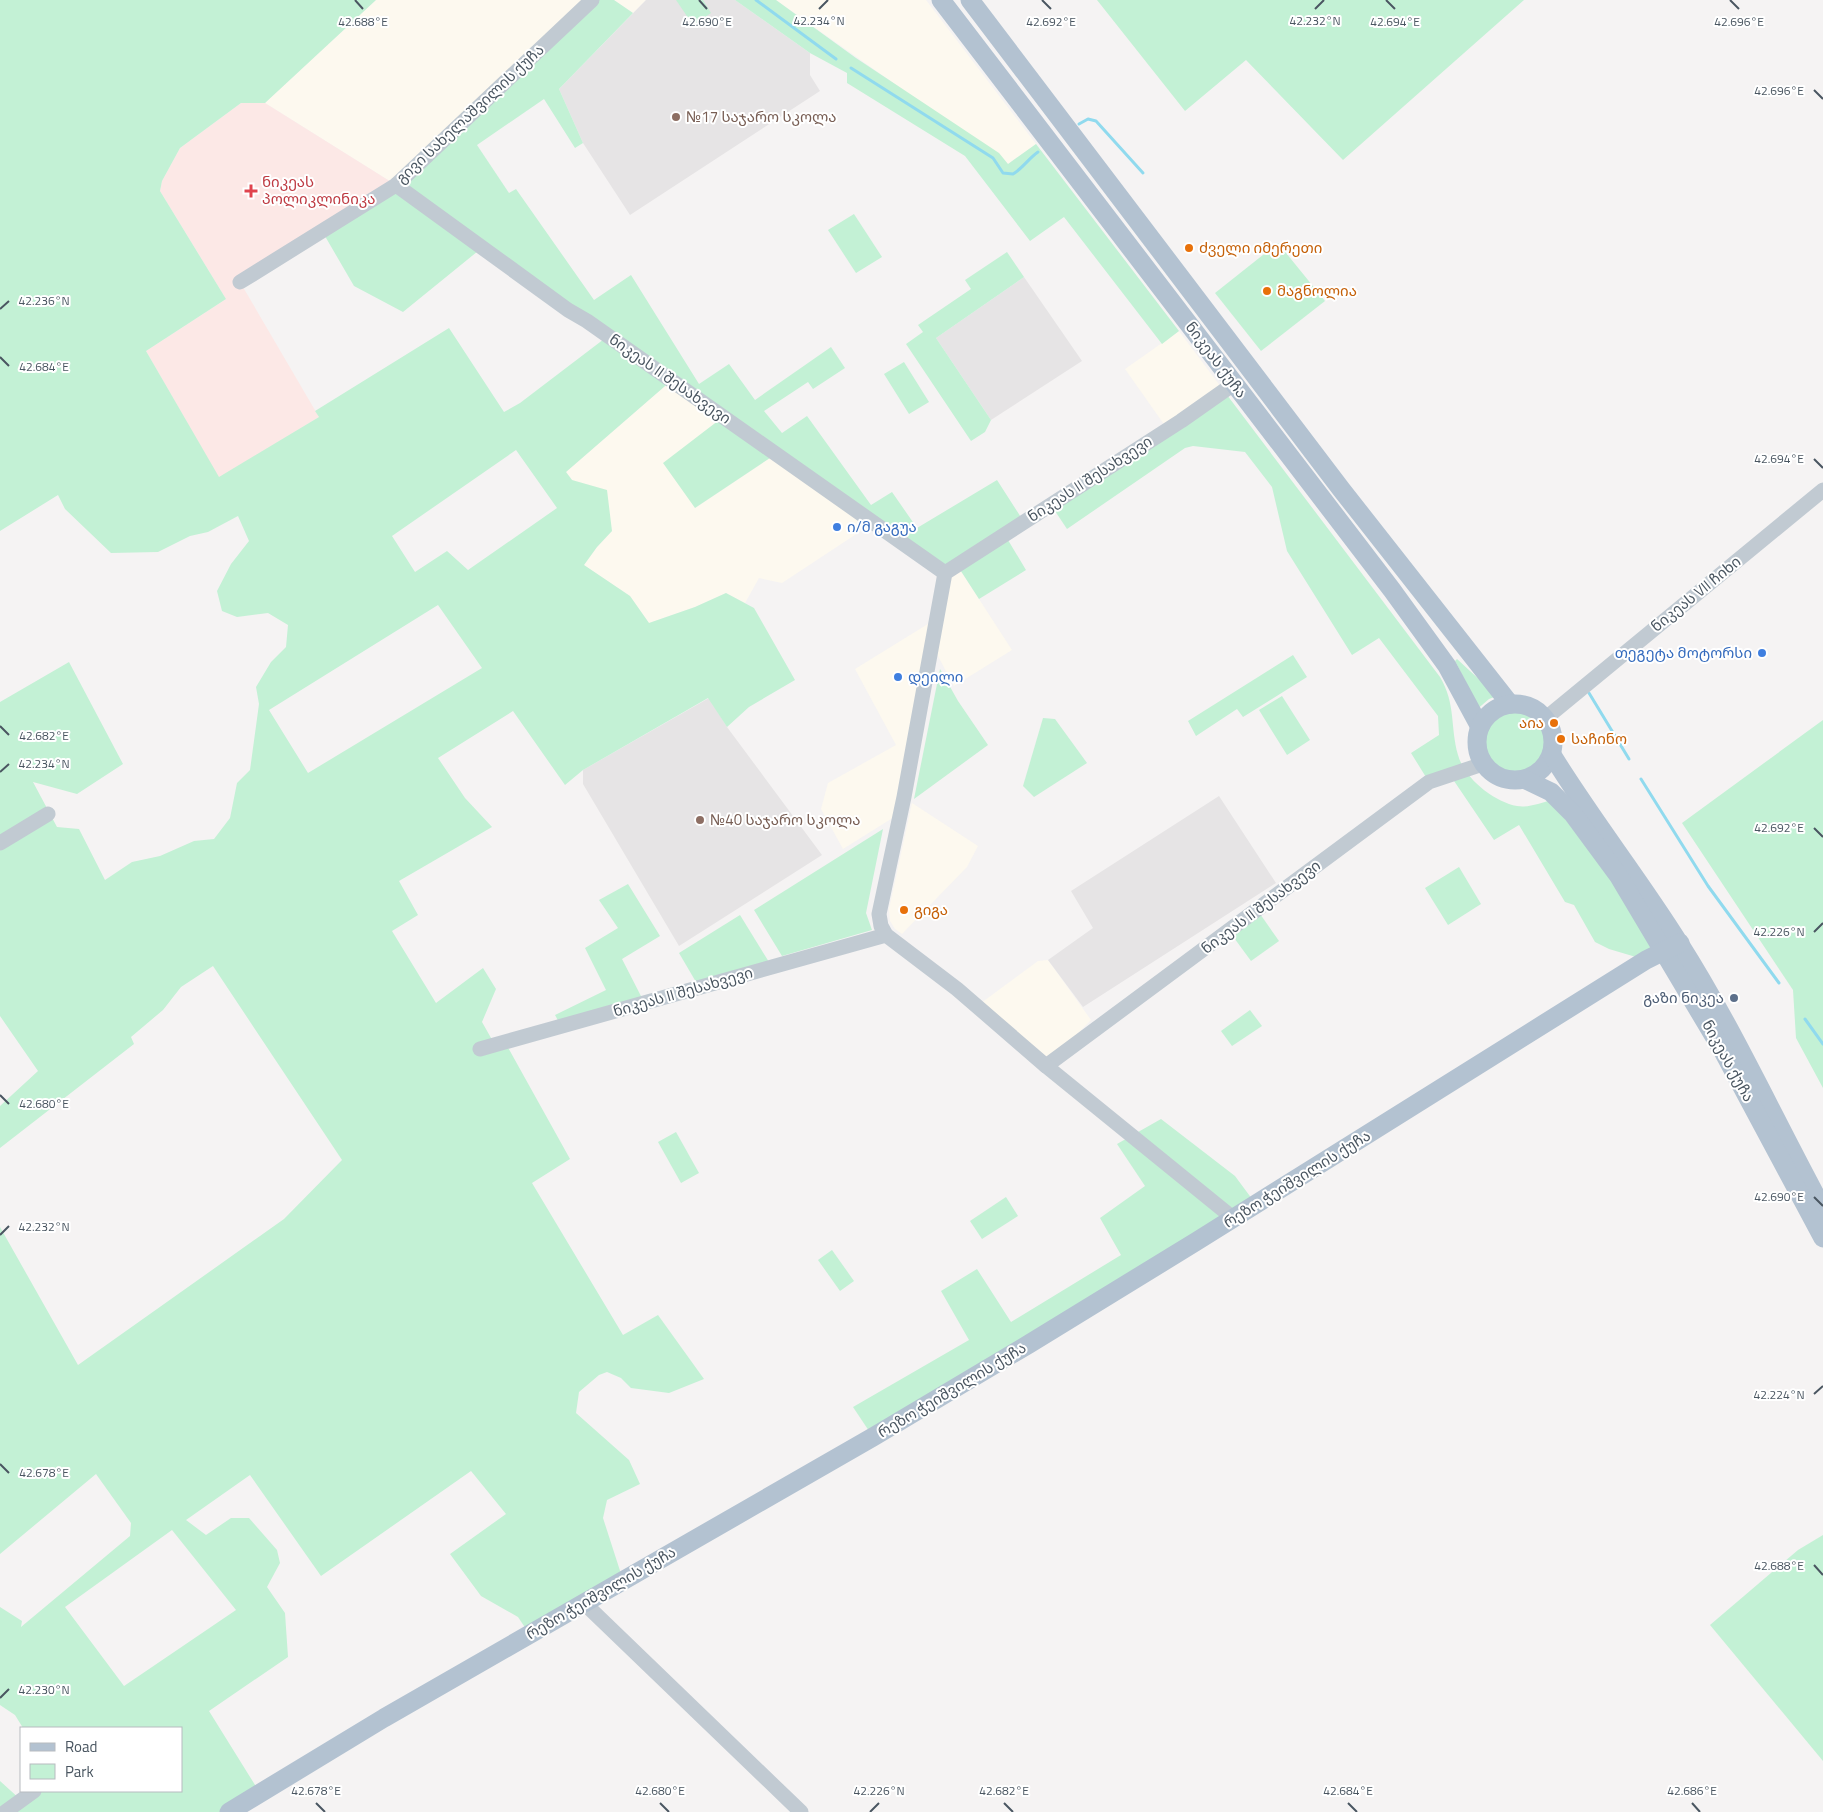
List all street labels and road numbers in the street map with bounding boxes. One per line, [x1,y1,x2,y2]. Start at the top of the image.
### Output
street label: გივი სახელაშვილის ქუჩა [390,39,549,189]
street label: ნიკეას ქუჩა [1180,317,1253,403]
street label: ნიკეას II შესახვევი [604,328,736,429]
street label: ნიკეას II შესახვევი [1023,430,1157,528]
street label: ნიკეას VII ჩიხი [1646,550,1746,637]
street label: ნიკეას II შესახვევი [1196,854,1325,959]
street label: ნიკეას II შესახვევი [610,961,755,1022]
street label: ნიკეას ქუჩა [1696,1016,1760,1106]
street label: რეზო ჭეიშვილის ქუჩა [1219,1124,1375,1233]
street label: რეზო ჭეიშვილის ქუჩა [873,1336,1030,1443]
street label: რეზო ჭეიშვილის ქუჩა [522,1540,680,1645]

